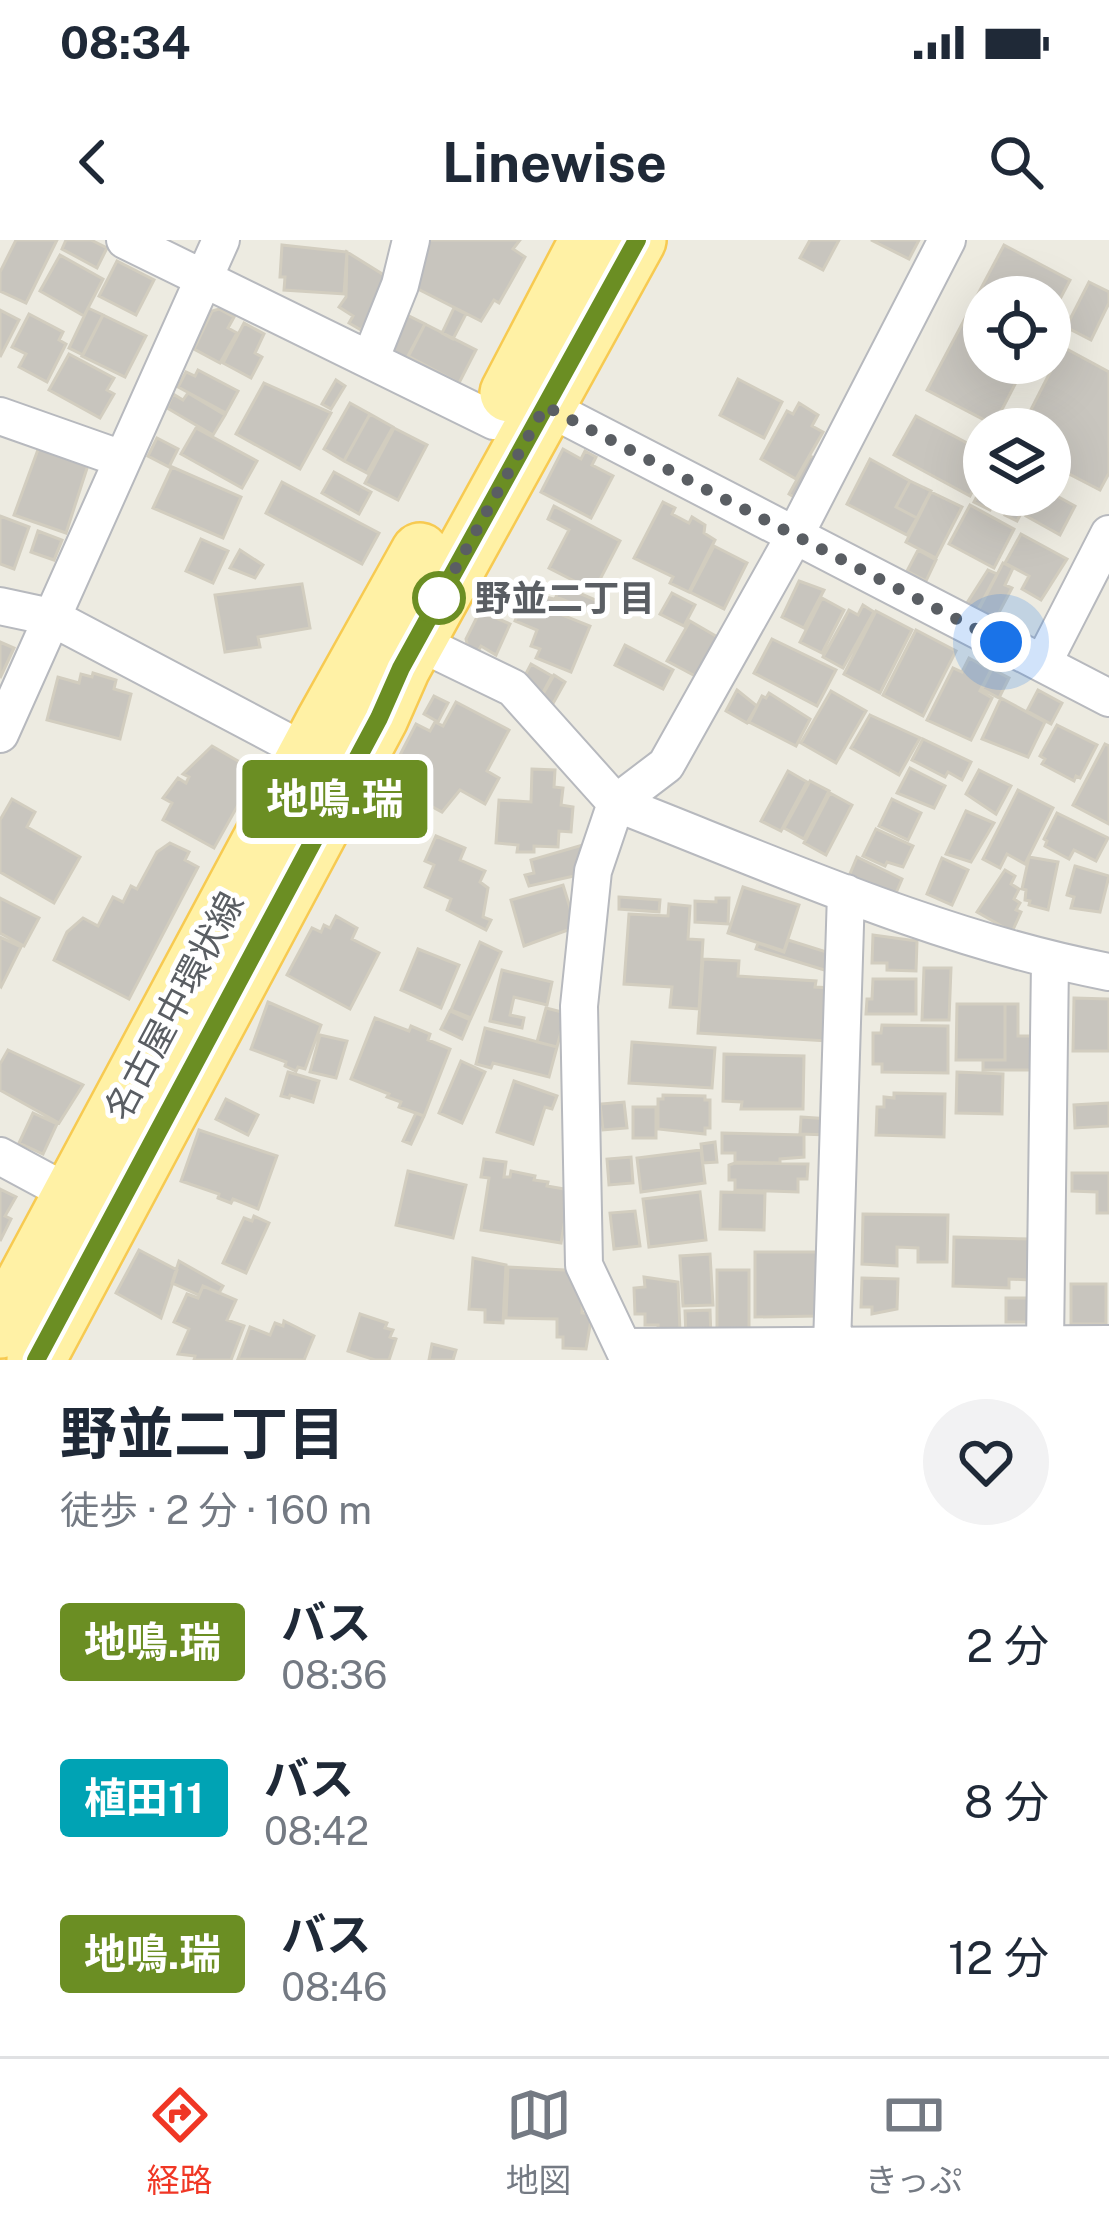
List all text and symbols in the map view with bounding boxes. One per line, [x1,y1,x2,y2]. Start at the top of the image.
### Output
text: 08:34 [60,16,190,69]
icon: back [60,129,126,195]
icon: search [983,129,1049,195]
text: Linewise [442,131,667,194]
map controls [963,276,1071,516]
button: locate [963,276,1071,384]
button: layers [963,408,1071,516]
marker: 野並二丁目 [414,573,464,623]
place label: 野並二丁目 [475,577,655,619]
your location [971,612,1031,672]
line badge: 地鳴.瑞 [251,760,419,838]
text: 地鳴.瑞 [266,774,404,823]
street label: 名古屋中環状線 [96,885,252,1127]
button: heart [923,1399,1049,1525]
text: 野並二丁目 [60,1400,345,1467]
text: 徒歩 · 2 分 · 160 m [60,1487,372,1533]
text: バス [281,1596,371,1649]
text: 地鳴.瑞 [84,1617,221,1666]
text: 2 分 [966,1619,1049,1672]
text: 08:36 [281,1652,388,1698]
text: バス [264,1752,354,1805]
text: 植田11 [84,1773,204,1822]
text: 8 分 [964,1775,1049,1828]
text: 08:42 [264,1808,369,1854]
text: バス [281,1908,371,1961]
text: 地鳴.瑞 [84,1929,221,1978]
text: 12 分 [948,1931,1049,1984]
text: 08:46 [281,1964,388,2010]
tab: 経路 [147,2082,213,2202]
tab: 地図 [506,2082,572,2202]
tab: きっぷ [865,2082,962,2202]

